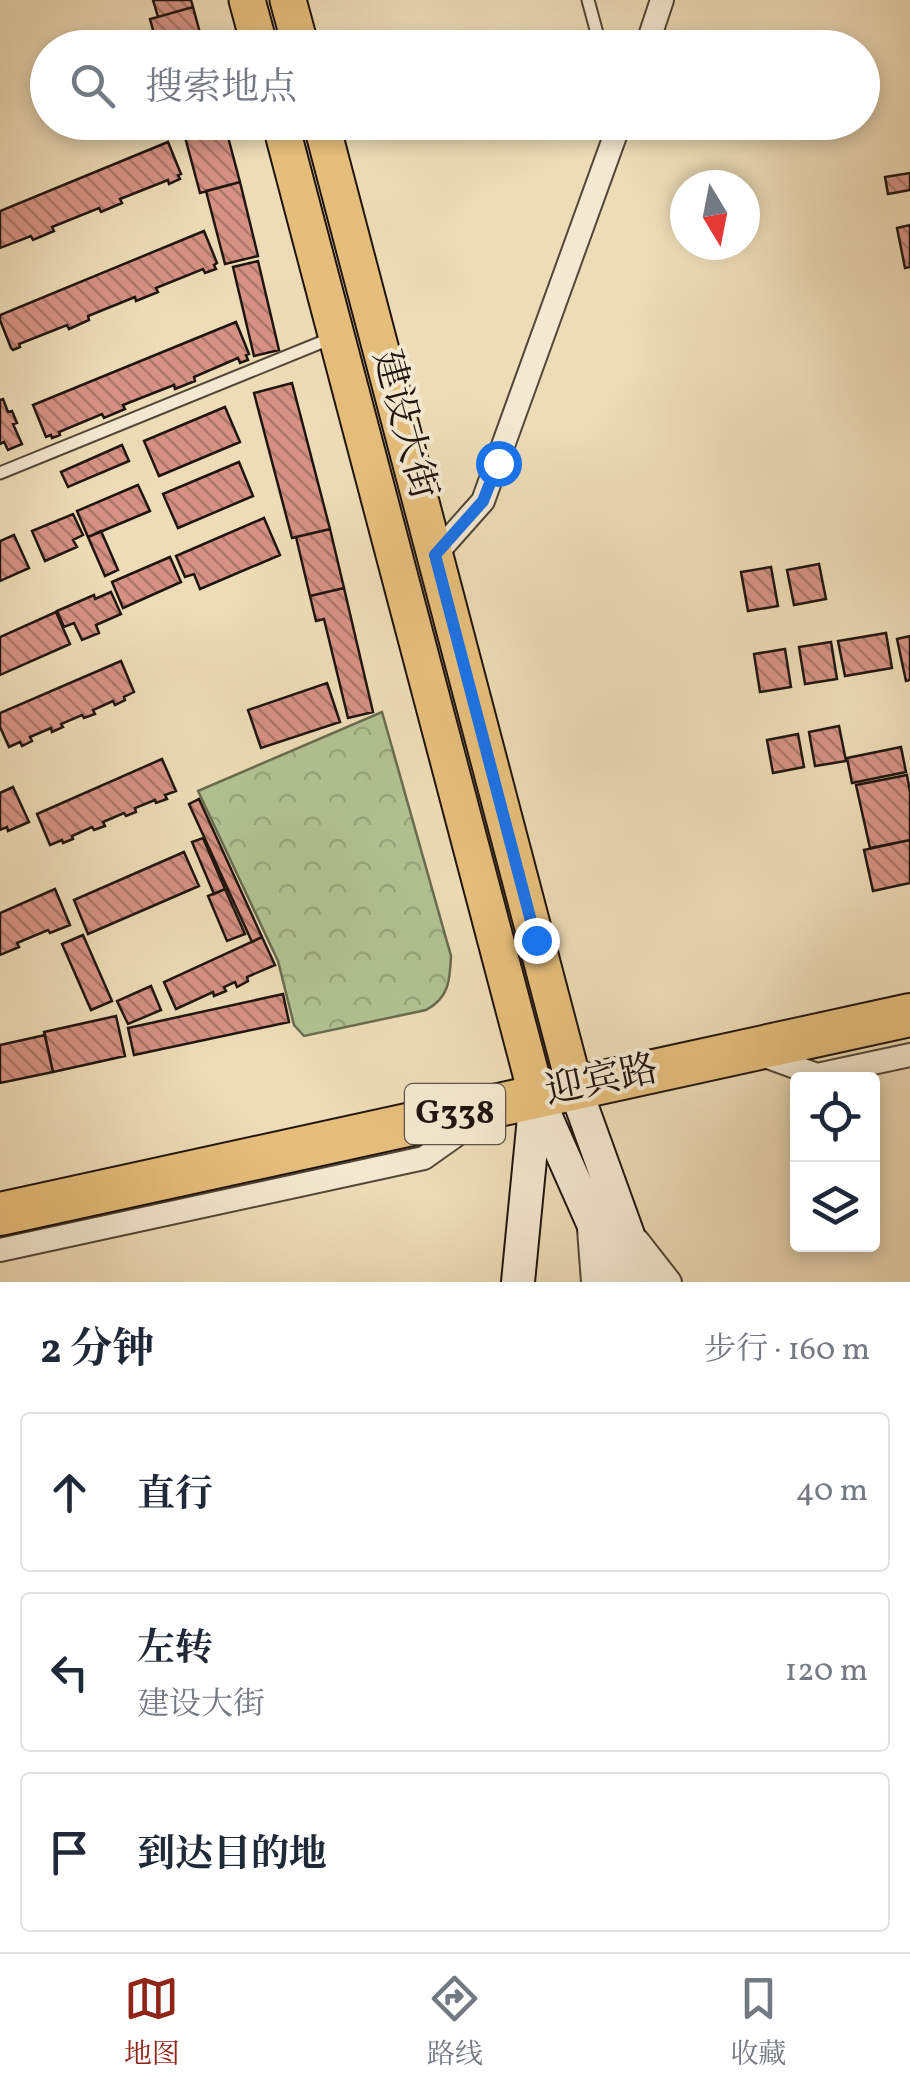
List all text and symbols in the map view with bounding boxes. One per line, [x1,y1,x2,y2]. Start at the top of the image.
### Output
search box [30,30,880,140]
icon: search [65,58,120,113]
text: 搜索地点 [145,63,297,116]
north arrow [670,170,760,260]
street label: 建设大街 [358,345,448,505]
route start [476,441,522,487]
route end [514,918,560,964]
street label: 迎宾路 [541,1044,663,1120]
map controls [790,1072,880,1252]
button: locate [790,1072,880,1162]
road number: G338 [405,1084,505,1144]
button: layers [790,1162,880,1252]
text: 2 分钟 [40,1322,154,1381]
text: 步行 · 160 m [704,1329,870,1373]
icon: ahead [42,1465,97,1520]
text: 直行 [137,1470,213,1523]
text: 40 m [796,1470,868,1514]
text: 左转 [137,1624,213,1677]
icon: left [42,1645,97,1700]
text: 120 m [785,1650,868,1694]
text: 建设大街 [137,1684,265,1728]
icon: arrive [42,1825,97,1880]
text: 到达目的地 [137,1830,327,1883]
tab: 地图 [124,1971,180,2075]
tab: 路线 [427,1971,483,2075]
tab: 收藏 [730,1971,786,2075]

